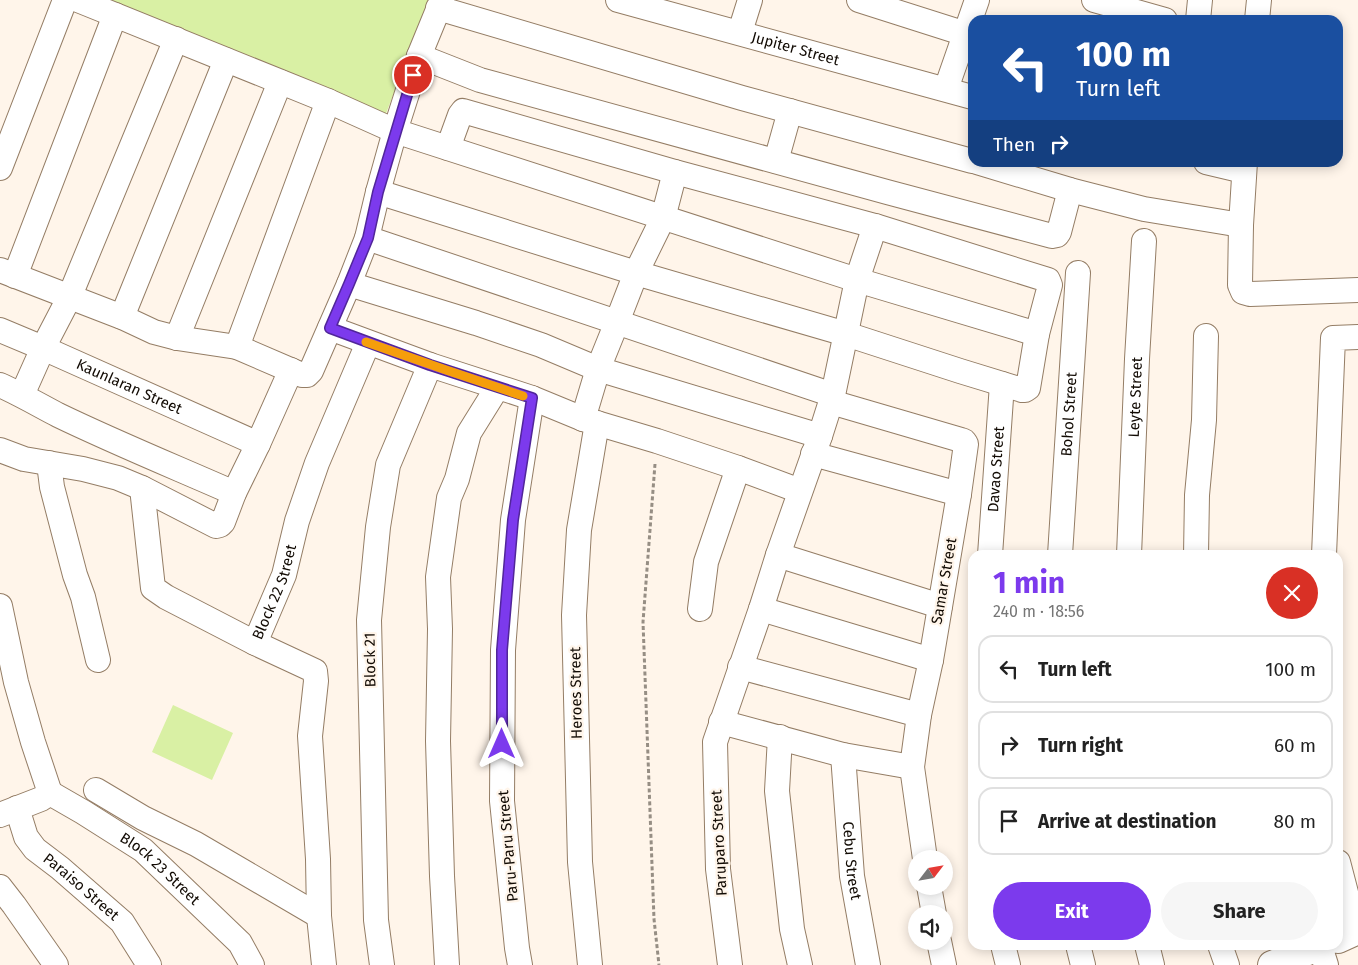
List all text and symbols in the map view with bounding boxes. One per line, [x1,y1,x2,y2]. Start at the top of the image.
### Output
street label: Jupiter Street [749,28,842,69]
text: 100 m [1076,33,1171,75]
icon: left [993,35,1058,100]
pin [392,54,434,96]
icon: arrive [399,61,427,89]
text: Turn left [1076,75,1160,102]
icon: right [1045,130,1073,158]
text: Then [993,133,1035,156]
street label: Kaunlaran Street [74,355,185,418]
street label: Leyte Street [1125,356,1146,438]
street label: Bohol Street [1057,371,1081,457]
street label: Davao Street [984,425,1008,513]
street label: Samar Street [928,536,961,626]
street label: Block 22 Street [249,542,300,642]
text: 1 min [993,565,1065,601]
button: close [1266,567,1318,619]
text: 240 m · 18:56 [993,602,1084,621]
street label: Block 21 [361,633,379,687]
street label: Heroes Street [566,646,586,739]
icon: left [995,655,1023,683]
text: Turn left [1038,658,1112,681]
text: 100 m [1265,658,1316,681]
position arrow [475,717,527,769]
icon: right [995,731,1023,759]
text: Turn right [1038,734,1123,757]
text: 60 m [1274,734,1316,757]
street label: Paru-Paru Street [494,789,522,903]
street label: Paruparo Street [707,789,731,897]
icon: arrive [995,807,1023,835]
text: Arrive at destination [1038,810,1217,833]
text: 80 m [1274,810,1316,833]
street label: Cebu Street [839,821,865,902]
street label: Block 23 Street [117,829,204,909]
street label: Paraiso Street [40,849,123,925]
north arrow [908,850,952,895]
map controls [908,850,953,950]
button: Exit [993,882,1151,940]
button: Share [1161,882,1318,940]
button: sound [908,905,953,950]

